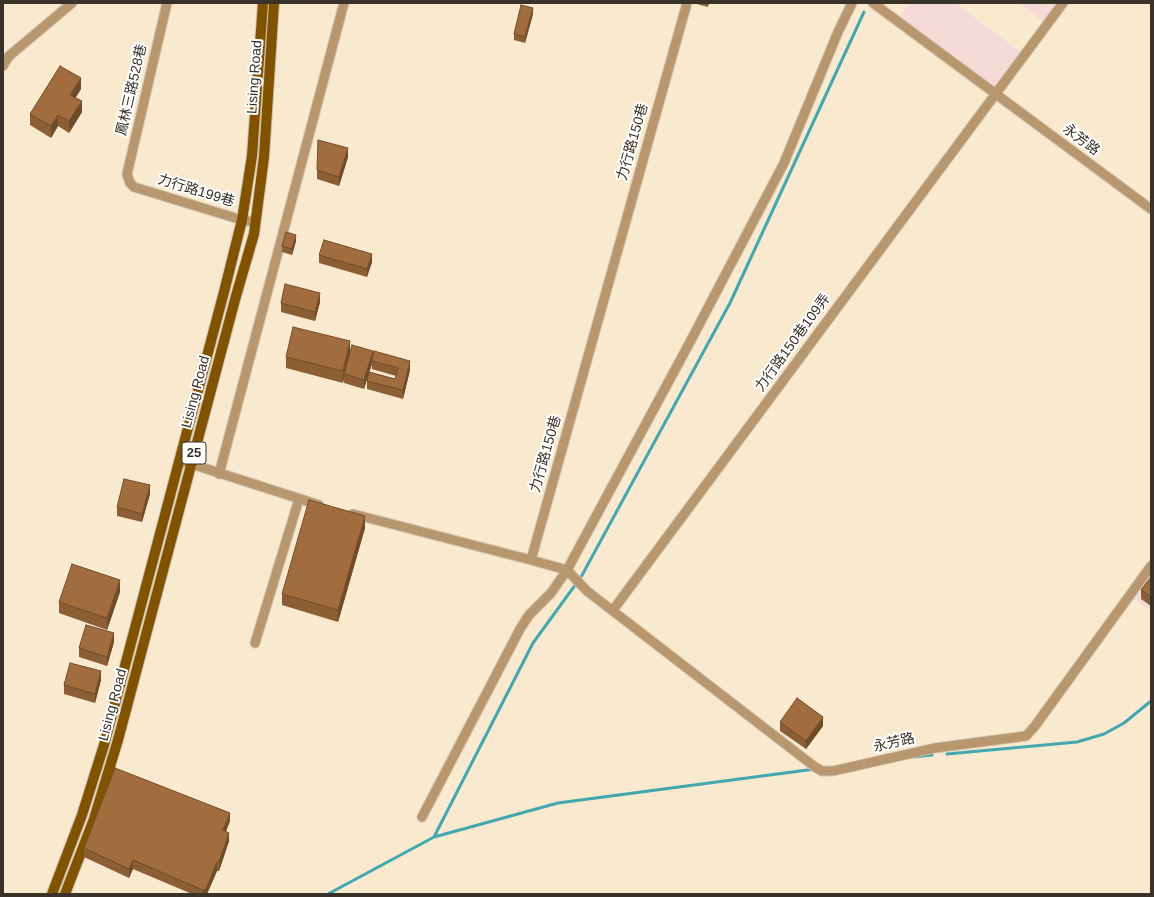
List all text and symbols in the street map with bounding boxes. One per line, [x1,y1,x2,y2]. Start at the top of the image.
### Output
street label: Lising Road [244,40,266,114]
street label: 鳳林三路528巷 [113,43,151,137]
street label: 力行路150巷 [614,102,652,182]
street label: 永芳路 [1059,121,1103,159]
street label: 力行路199巷 [156,171,236,211]
street label: 力行路150巷109弄 [752,291,834,395]
street label: Lising Road [178,354,214,430]
street label: 力行路150巷 [527,414,565,494]
road number: 25 [182,442,206,464]
street label: Lising Road [95,667,131,743]
street label: 永芳路 [872,730,916,756]

